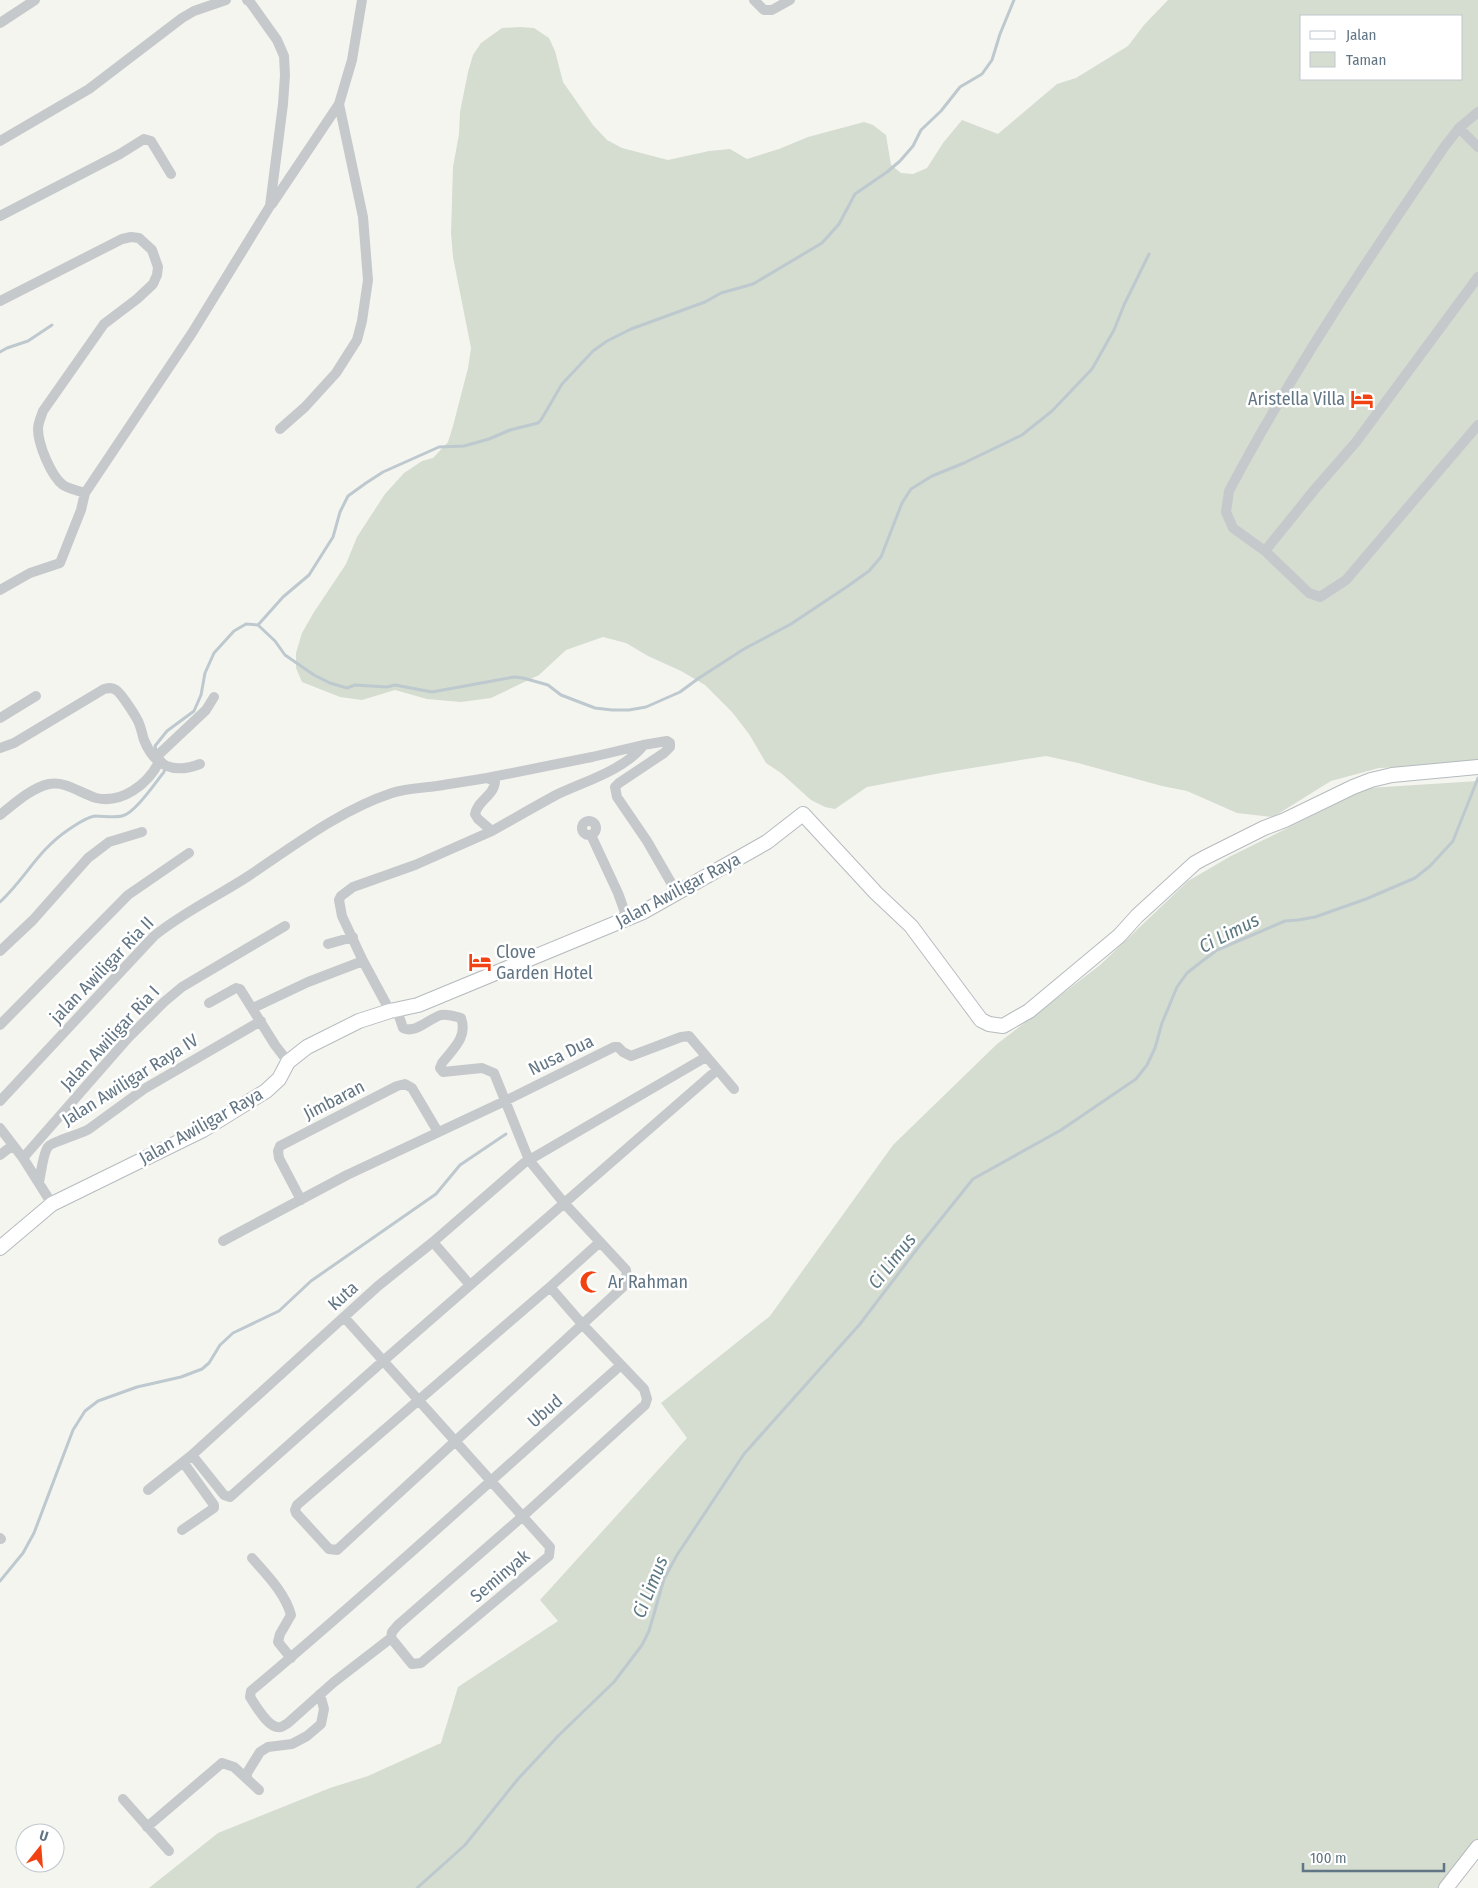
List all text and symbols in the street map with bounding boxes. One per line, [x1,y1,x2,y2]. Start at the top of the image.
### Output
legend [1300,15,1463,80]
text: Jalan [1346,26,1376,44]
text: Taman [1346,51,1386,69]
hotel icon: Aristella Villa [1349,386,1375,412]
place label: Aristella Villa [1248,388,1345,410]
street label: Jalan Awiligar Raya [612,848,744,932]
water label: Ci Limus [1195,908,1263,958]
street label: jalan Awiligar Ria II [45,912,158,1029]
place label: Clove Garden Hotel [496,941,593,984]
hotel icon: Clove Garden Hotel [467,949,493,975]
street label: Jalan Awiligar Ria I [56,981,164,1095]
street label: Jalan Awiligar Raya IV [58,1029,202,1131]
street label: Nusa Dua [525,1030,597,1080]
street label: Jimbaran [300,1075,368,1125]
street label: Jalan Awiligar Raya [135,1083,267,1169]
water label: Ci Limus [863,1229,921,1293]
mosque icon: Ar Rahman [578,1269,604,1295]
place label: Ar Rahman [608,1271,688,1293]
street label: Kuta [323,1277,363,1315]
street label: Ubud [523,1390,567,1432]
street label: Seminyak [466,1545,535,1607]
water label: Ci Limus [627,1553,673,1621]
north arrow [15,1823,65,1873]
text: U [37,1827,50,1845]
scale bar [1303,1840,1444,1872]
text: 100 m [1310,1849,1347,1867]

